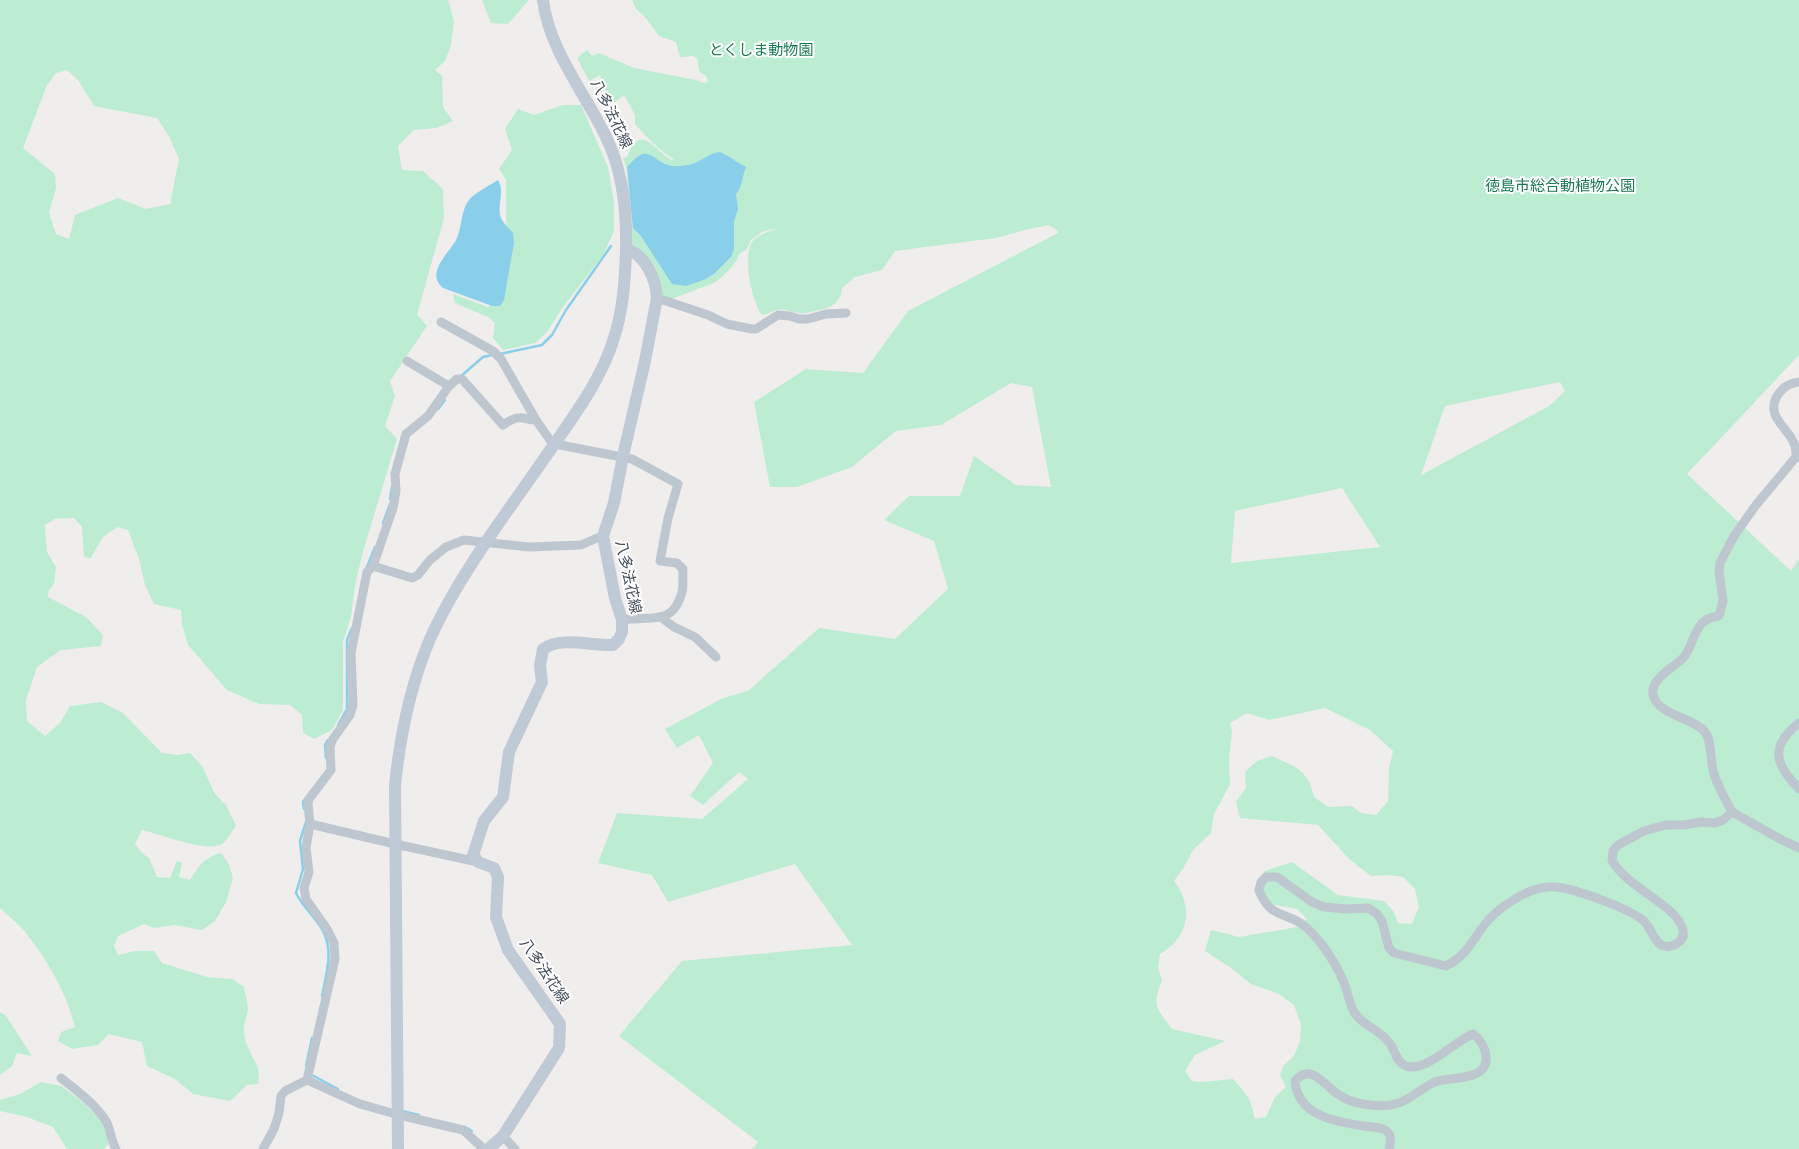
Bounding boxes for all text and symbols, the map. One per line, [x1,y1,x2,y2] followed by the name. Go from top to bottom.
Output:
[709,40,813,61] park label: とくしま動物園
[585,76,637,152] street label: 八多法花線
[1485,176,1635,197] park label: 徳島市総合動植物公園
[610,538,646,616] street label: 八多法花線
[514,934,574,1008] street label: 八多法花線

